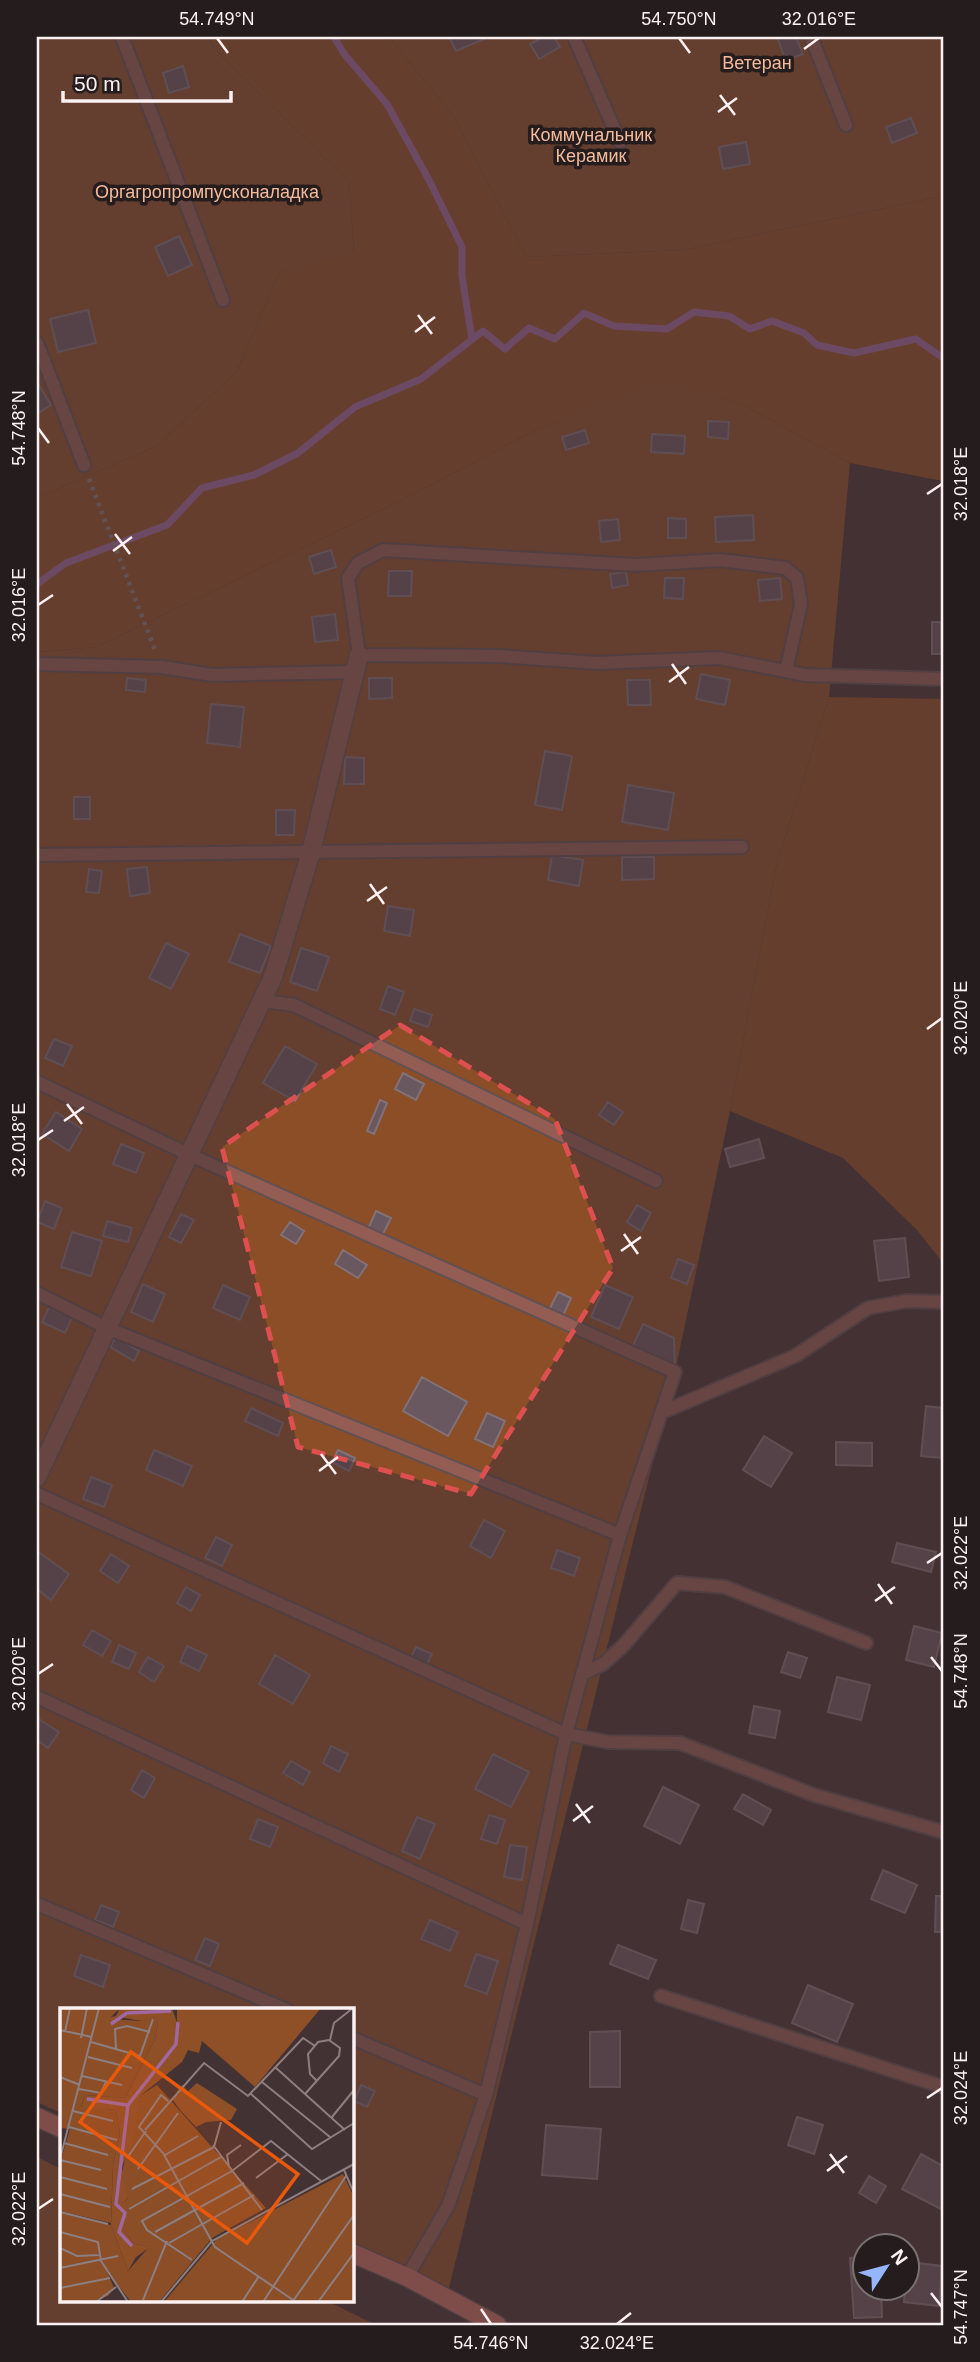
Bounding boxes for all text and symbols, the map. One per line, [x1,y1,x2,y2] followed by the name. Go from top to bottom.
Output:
[179,9,255,29] text: 54.749°N
[641,9,717,29] text: 54.750°N
[782,9,856,29] text: 32.016°E
[722,53,792,73] park label: Ветеран
[63,60,231,104] scale bar
[74,72,121,95] text: 50 m
[530,125,652,166] park label: Коммунальник Керамик
[95,182,320,202] park label: Оргагропромпусконаладка
[9,390,29,466] text: 54.748°N
[951,447,971,521] text: 32.018°E
[9,568,29,642] text: 32.016°E
[951,981,971,1055] text: 32.020°E
[9,1103,29,1177] text: 32.018°E
[951,1516,971,1590] text: 32.022°E
[951,1633,971,1709] text: 54.748°N
[9,1637,29,1711] text: 32.020°E
[60,2008,354,2302] inset map
[951,2051,971,2125] text: 32.024°E
[9,2172,29,2246] text: 32.022°E
[850,2232,920,2302] north arrow
[887,2246,912,2269] text: N
[951,2269,971,2345] text: 54.747°N
[453,2333,529,2353] text: 54.746°N
[580,2333,654,2353] text: 32.024°E

